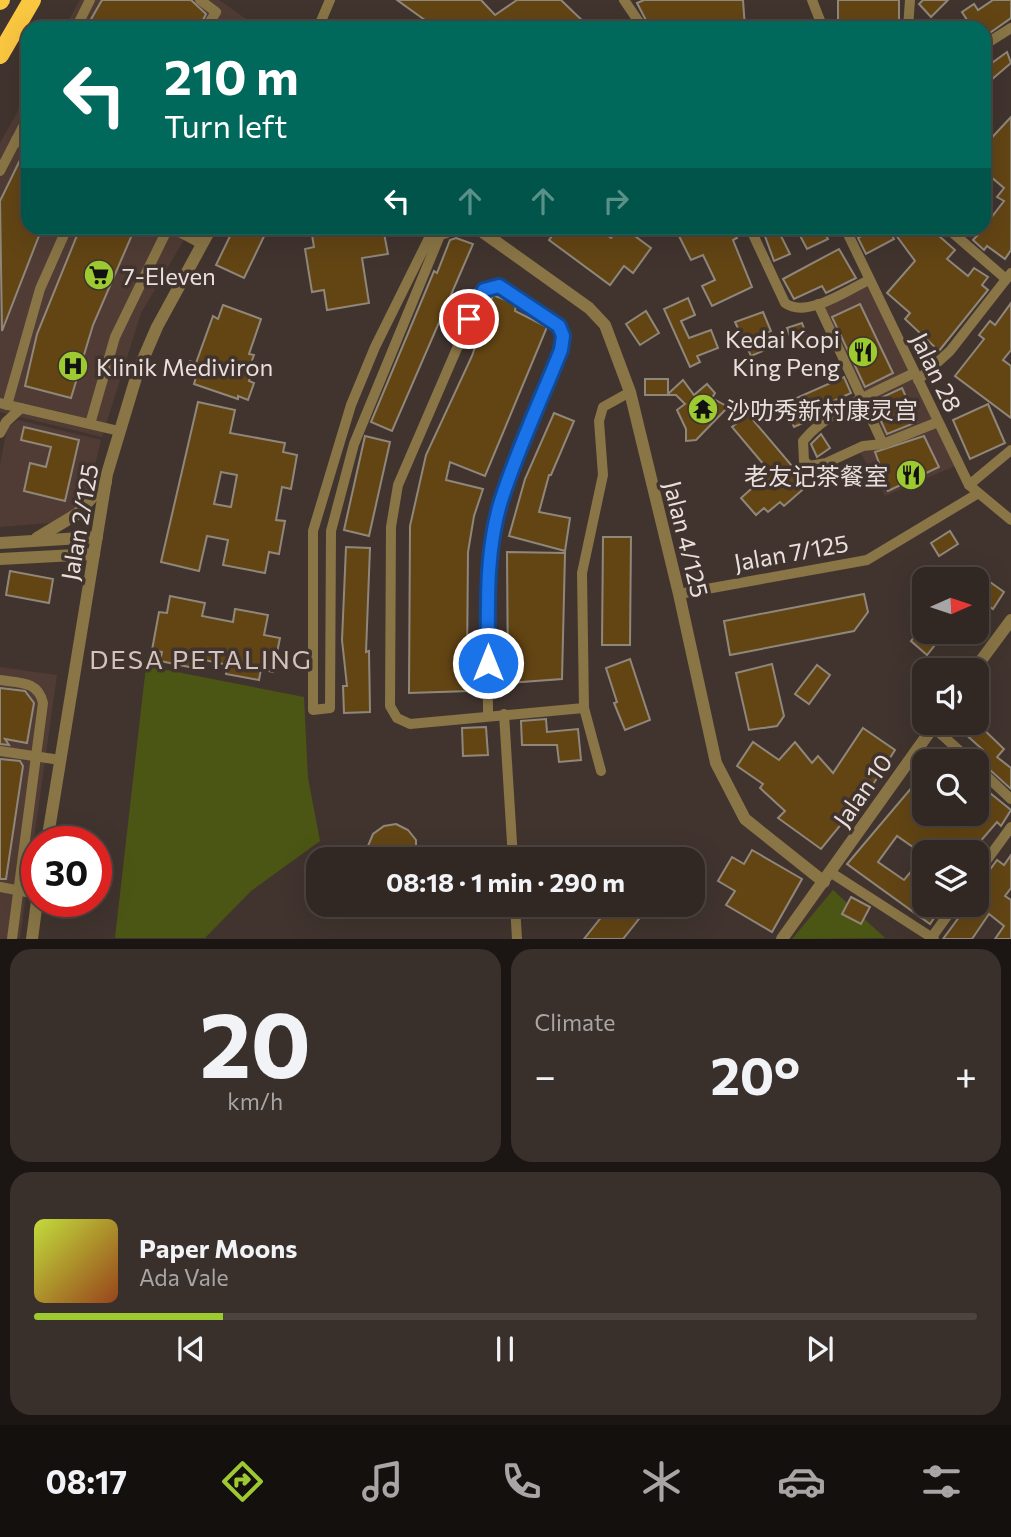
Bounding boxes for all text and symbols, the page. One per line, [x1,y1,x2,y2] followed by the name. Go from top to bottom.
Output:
[164,45,299,105] text: 210 m
[49,49,140,140] icon: left
[164,105,288,145] text: Turn left
[378,182,416,220] icon: left
[451,182,489,220] icon: ahead
[524,182,562,220] icon: ahead
[597,182,635,220] icon: right
[82,258,116,292] supermarket icon: 7-Eleven
[122,261,216,290] place label: 7-Eleven
[439,289,499,349] pin
[450,300,488,338] icon: arrive
[725,324,840,381] place label: Kedai Kopi King Peng
[905,328,969,416] street label: Jalan 28
[846,335,880,369] restaurant icon: Kedai Kopi King Peng
[56,349,90,383] hospital icon: Klinik Mediviron
[96,352,273,381] place label: Klinik Mediviron
[686,392,720,426] temple icon: 沙叻秀新村康灵宫
[726,395,918,424] place label: 沙叻秀新村康灵宫
[894,458,928,492] restaurant icon: 老友记茶餐室
[54,461,104,583] street label: Jalan 2/125
[744,461,888,490] place label: 老友记茶餐室
[659,478,715,600] street label: Jalan 4/125
[732,528,850,576] street label: Jalan 7/125
[912,567,989,644] north arrow
[912,567,989,917] map controls
[451,626,525,700] position arrow
[89,643,313,674] district label: DESA PETALING
[912,658,989,735] button: sound
[826,748,898,832] street label: Jalan 10
[912,749,989,826] button: search
[21,826,112,917] speed limit sign: 30
[912,840,989,917] button: layers
[386,866,625,897] text: 08:18 · 1 min · 290 m
[199,985,311,1097] text: 20
[535,1008,616,1036] text: Climate
[710,1042,800,1106] text: 20°
[535,1051,556,1098] text: −
[955,1051,977,1098] text: +
[227,1087,283,1115] text: km/h
[139,1232,297,1263] text: Paper Moons
[139,1263,229,1291] text: Ada Vale
[172,1330,210,1368] icon: previous
[486,1330,524,1368] icon: pause
[801,1330,839,1368] icon: next
[218,1457,267,1506] icon: directions
[358,1457,407,1506] icon: music
[497,1457,546,1506] icon: phone
[637,1457,686,1506] icon: climate
[777,1457,826,1506] icon: car
[917,1457,966,1506] icon: filters
[45,1461,127,1501] text: 08:17

